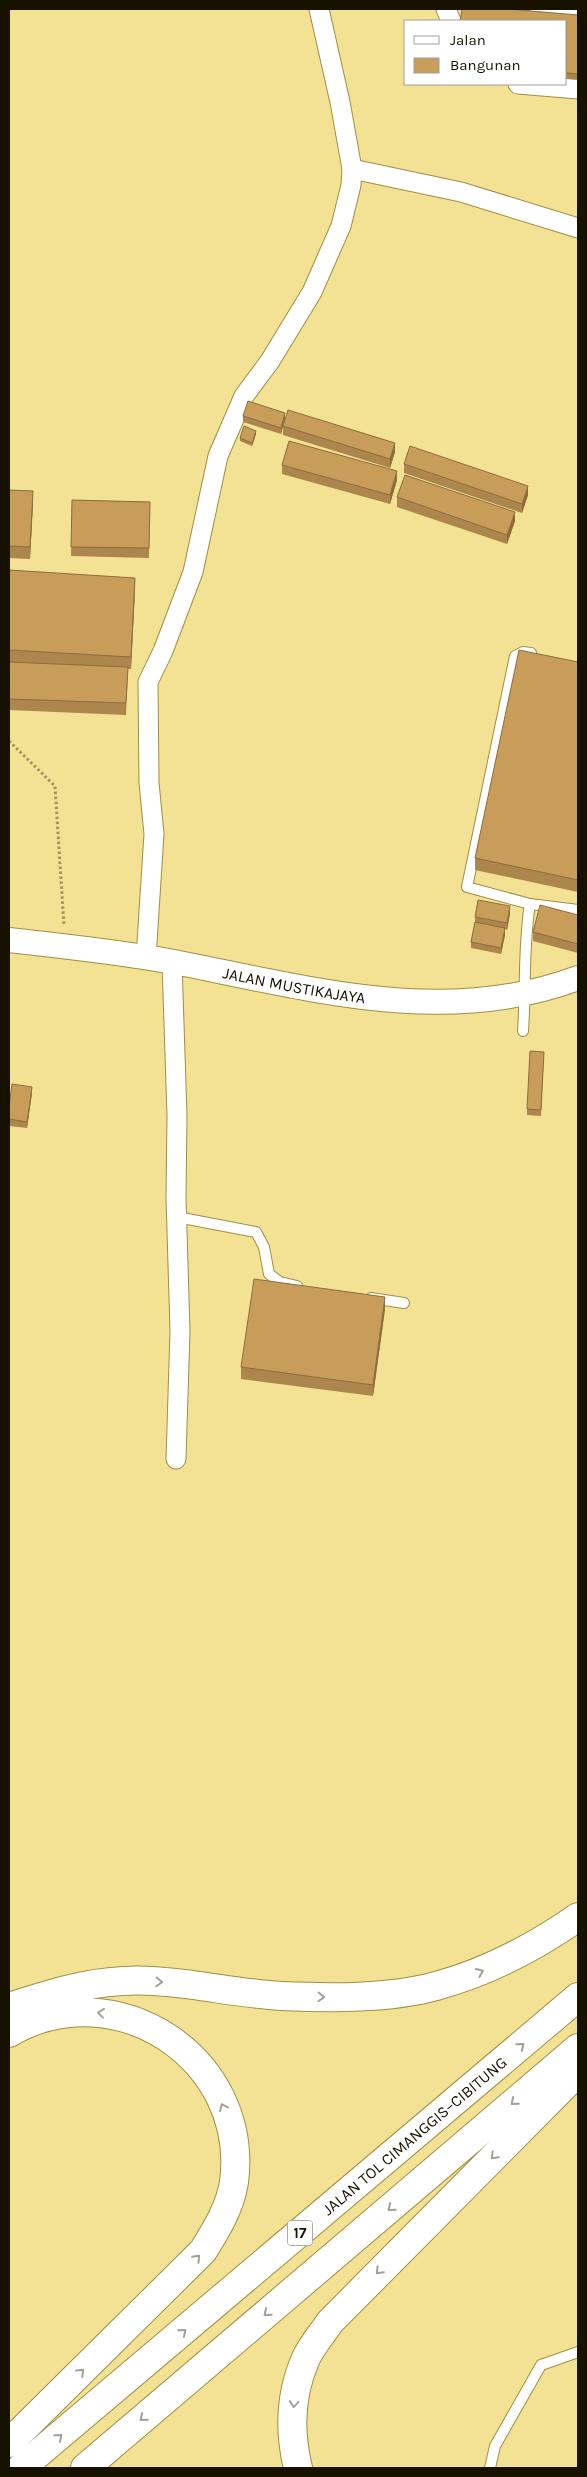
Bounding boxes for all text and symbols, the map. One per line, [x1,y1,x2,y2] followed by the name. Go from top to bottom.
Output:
[404,20,567,85] legend
[450,31,486,49] text: Jalan
[450,56,521,74] text: Bangunan
[221,963,367,1007] street label: JALAN MUSTIKAJAYA
[475,1967,484,1978] one-way arrow
[156,1977,163,1987] one-way arrow
[317,1992,325,2002] one-way arrow
[97,2008,105,2019] one-way arrow
[515,2043,524,2052] one-way arrow
[318,2052,510,2219] street label: JALAN TOL CIMANGGIS–CIBITUNG
[511,2097,520,2106] one-way arrow
[220,2103,230,2112] one-way arrow
[491,2150,500,2159] one-way arrow
[387,2202,396,2211] one-way arrow
[288,2220,312,2246] road number: 17
[191,2254,200,2263] one-way arrow
[376,2265,385,2274] one-way arrow
[264,2307,273,2316] one-way arrow
[177,2328,186,2337] one-way arrow
[75,2369,84,2378] one-way arrow
[288,2401,299,2409] one-way arrow
[140,2413,149,2422] one-way arrow
[53,2433,62,2442] one-way arrow

